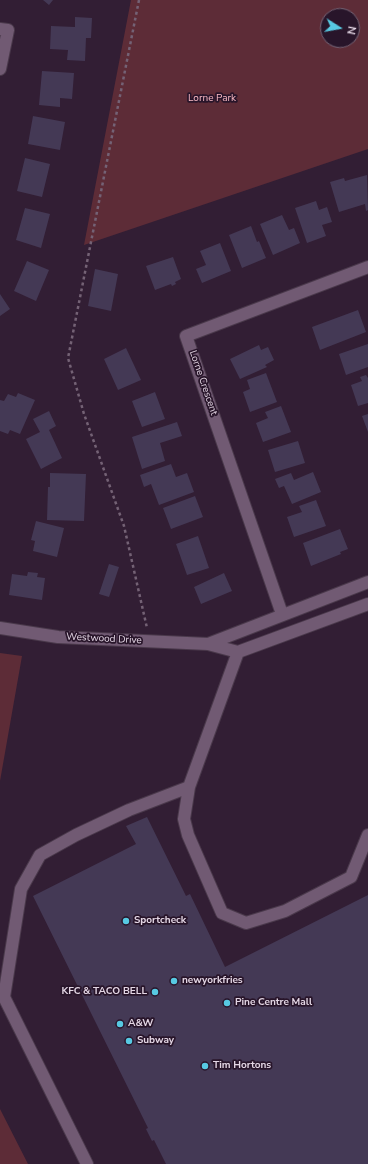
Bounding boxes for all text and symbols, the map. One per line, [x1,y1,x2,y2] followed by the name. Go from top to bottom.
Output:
[320,8,360,48] north arrow
[343,25,359,36] text: N
[188,93,236,105] park label: Lorne Park
[186,349,220,417] street label: Lorne Crescent
[66,631,142,647] street label: Westwood Drive
[134,915,186,927] place label: Sportcheck
[121,916,131,926] marker: Sportcheck
[182,975,243,987] place label: newyorkfries
[169,976,179,986] marker: newyorkfries
[62,986,147,998] place label: KFC & TACO BELL
[150,987,160,997] marker: KFC & TACO BELL
[235,997,312,1009] place label: Pine Centre Mall
[222,998,232,1008] marker: Pine Centre Mall
[128,1018,153,1030] place label: A&W
[115,1019,125,1029] marker: A&W
[137,1035,174,1047] place label: Subway
[124,1036,134,1046] marker: Subway
[213,1060,271,1072] place label: Tim Hortons
[200,1061,210,1071] marker: Tim Hortons

